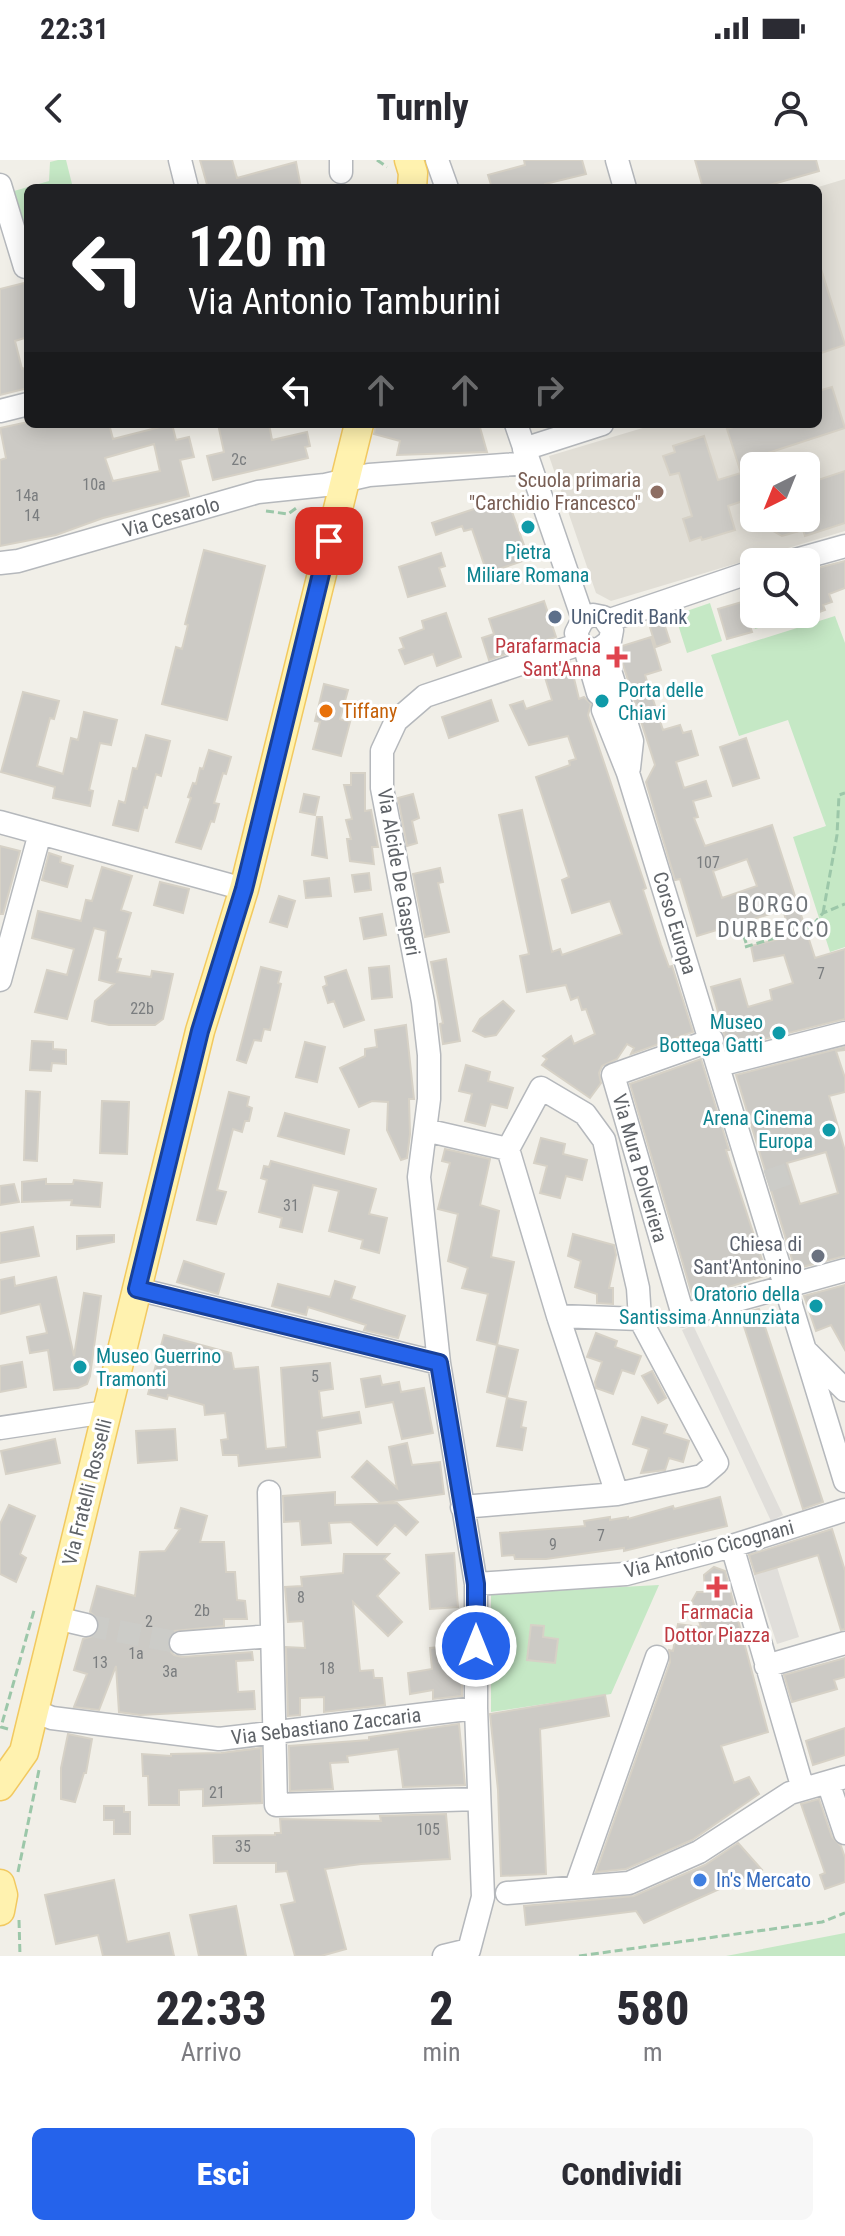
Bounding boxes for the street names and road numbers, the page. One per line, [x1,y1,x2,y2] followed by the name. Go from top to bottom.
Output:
[120,492,222,542] street label: Via Cesarolo
[372,786,426,958] street label: Via Alcide De Gasperi
[648,869,702,977] street label: Corso Europa
[607,1091,673,1245] street label: Via Mura Polveriera
[57,1416,117,1568] street label: Via Fratelli Rosselli
[622,1515,796,1583] street label: Via Antonio Cicognani
[230,1702,422,1750] street label: Via Sebastiano Zaccaria

